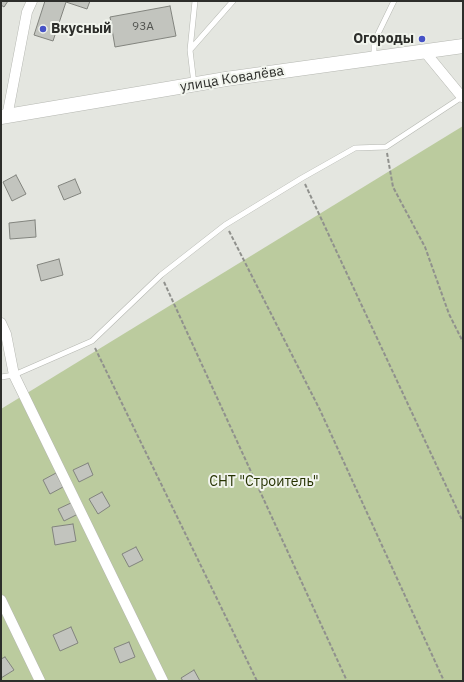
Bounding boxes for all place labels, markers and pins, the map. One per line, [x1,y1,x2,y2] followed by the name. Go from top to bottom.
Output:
[51,21,112,37] place label: Вкусный
[38,24,48,34] marker: Вкусный
[353,31,414,47] place label: Огороды
[417,34,427,44] marker: Огороды

